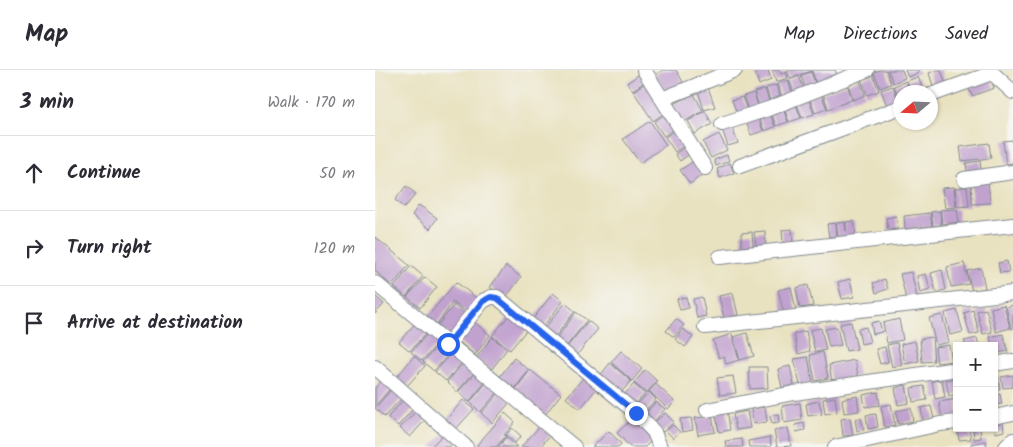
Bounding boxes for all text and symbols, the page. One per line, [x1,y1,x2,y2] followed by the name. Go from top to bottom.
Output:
[25,15,68,54] text: Map
[783,20,815,49] text: Map
[843,20,917,49] text: Directions
[945,20,988,49] text: Saved
[893,85,938,130] north arrow
[20,86,74,119] text: 3 min
[267,90,355,115] text: Walk · 170 m
[67,158,140,188] text: Continue
[20,159,48,187] icon: ahead
[319,161,355,186] text: 50 m
[67,233,152,263] text: Turn right
[20,234,48,262] icon: right
[314,236,355,261] text: 120 m
[67,308,243,338] text: Arrive at destination
[20,309,48,337] icon: arrive
[437,333,460,356] route start
[953,342,998,432] map controls
[953,342,998,387] button: +
[953,387,998,432] button: −
[625,402,648,425] route end

